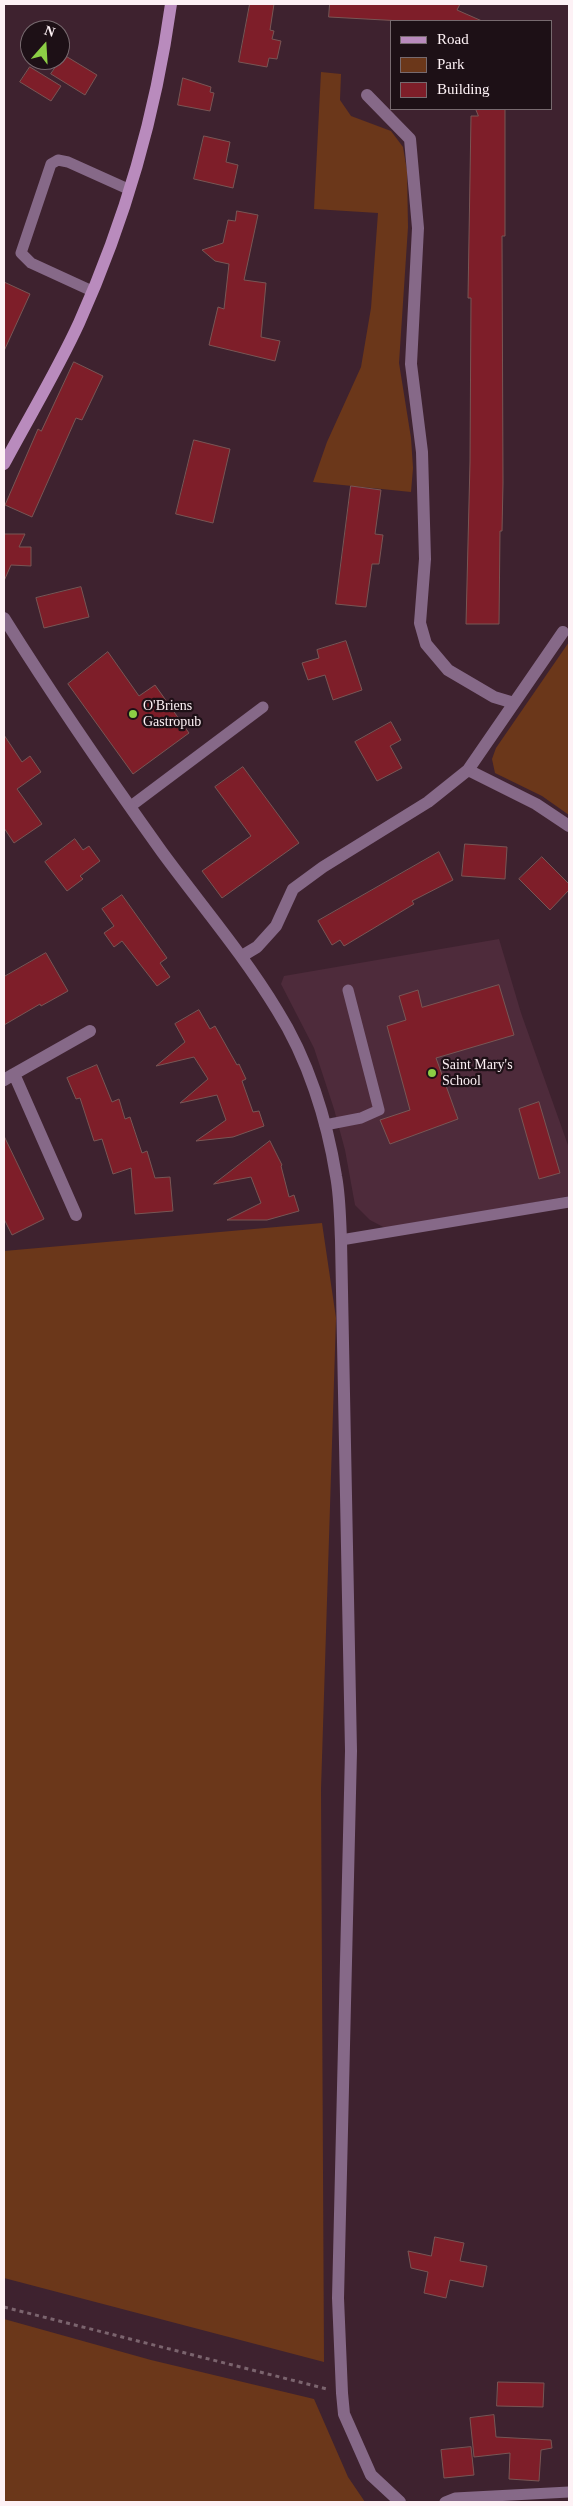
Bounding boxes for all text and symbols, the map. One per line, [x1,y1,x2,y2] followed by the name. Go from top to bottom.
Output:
[20,20,70,70] north arrow
[390,20,553,110] legend
[42,23,57,40] text: N
[437,31,469,47] text: Road
[437,56,465,72] text: Park
[437,81,490,97] text: Building
[143,698,201,730] place label: O'Briens Gastropub
[127,708,139,720] marker: O'Briens Gastropub
[442,1057,513,1090] place label: Saint Mary's School
[426,1067,438,1079] marker: Saint Mary's School

